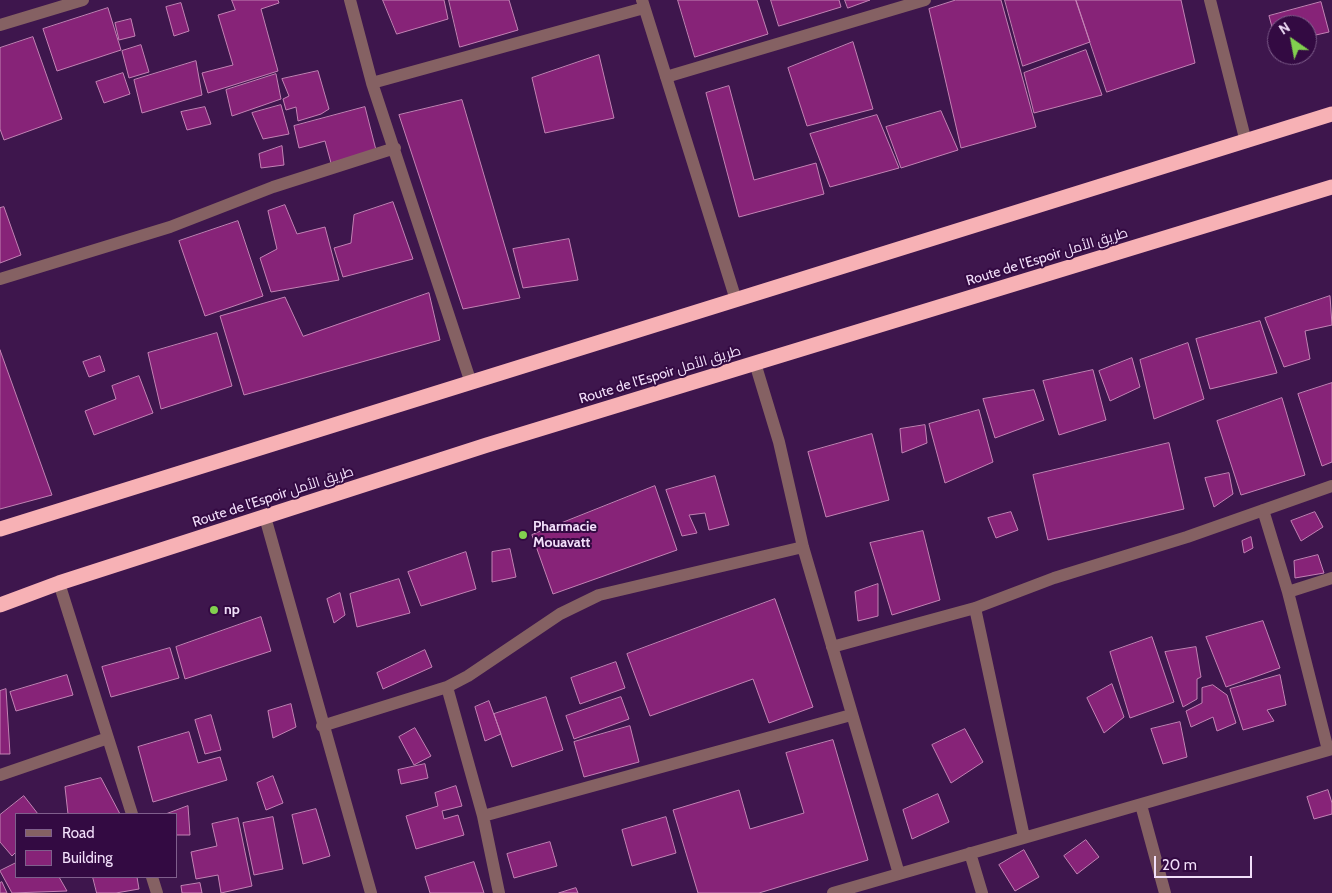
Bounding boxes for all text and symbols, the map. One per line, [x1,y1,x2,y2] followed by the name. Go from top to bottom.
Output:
[1267,15,1317,65] north arrow
[1275,18,1293,39] text: N
[964,224,1130,290] street label: Route de l’Espoir طريق الأمل
[577,342,743,408] street label: Route de l’Espoir طريق الأمل
[190,463,356,531] street label: Route de l’Espoir طريق الأمل
[533,519,597,552] place label: Pharmacie Mouavatt
[517,529,529,541] marker: Pharmacie Mouavatt
[224,602,240,618] place label: np
[208,604,220,616] marker: np
[15,813,178,878] legend
[62,824,95,842] text: Road
[1157,846,1254,878] scale bar
[62,849,113,867] text: Building
[1162,856,1197,874] text: 20 m

